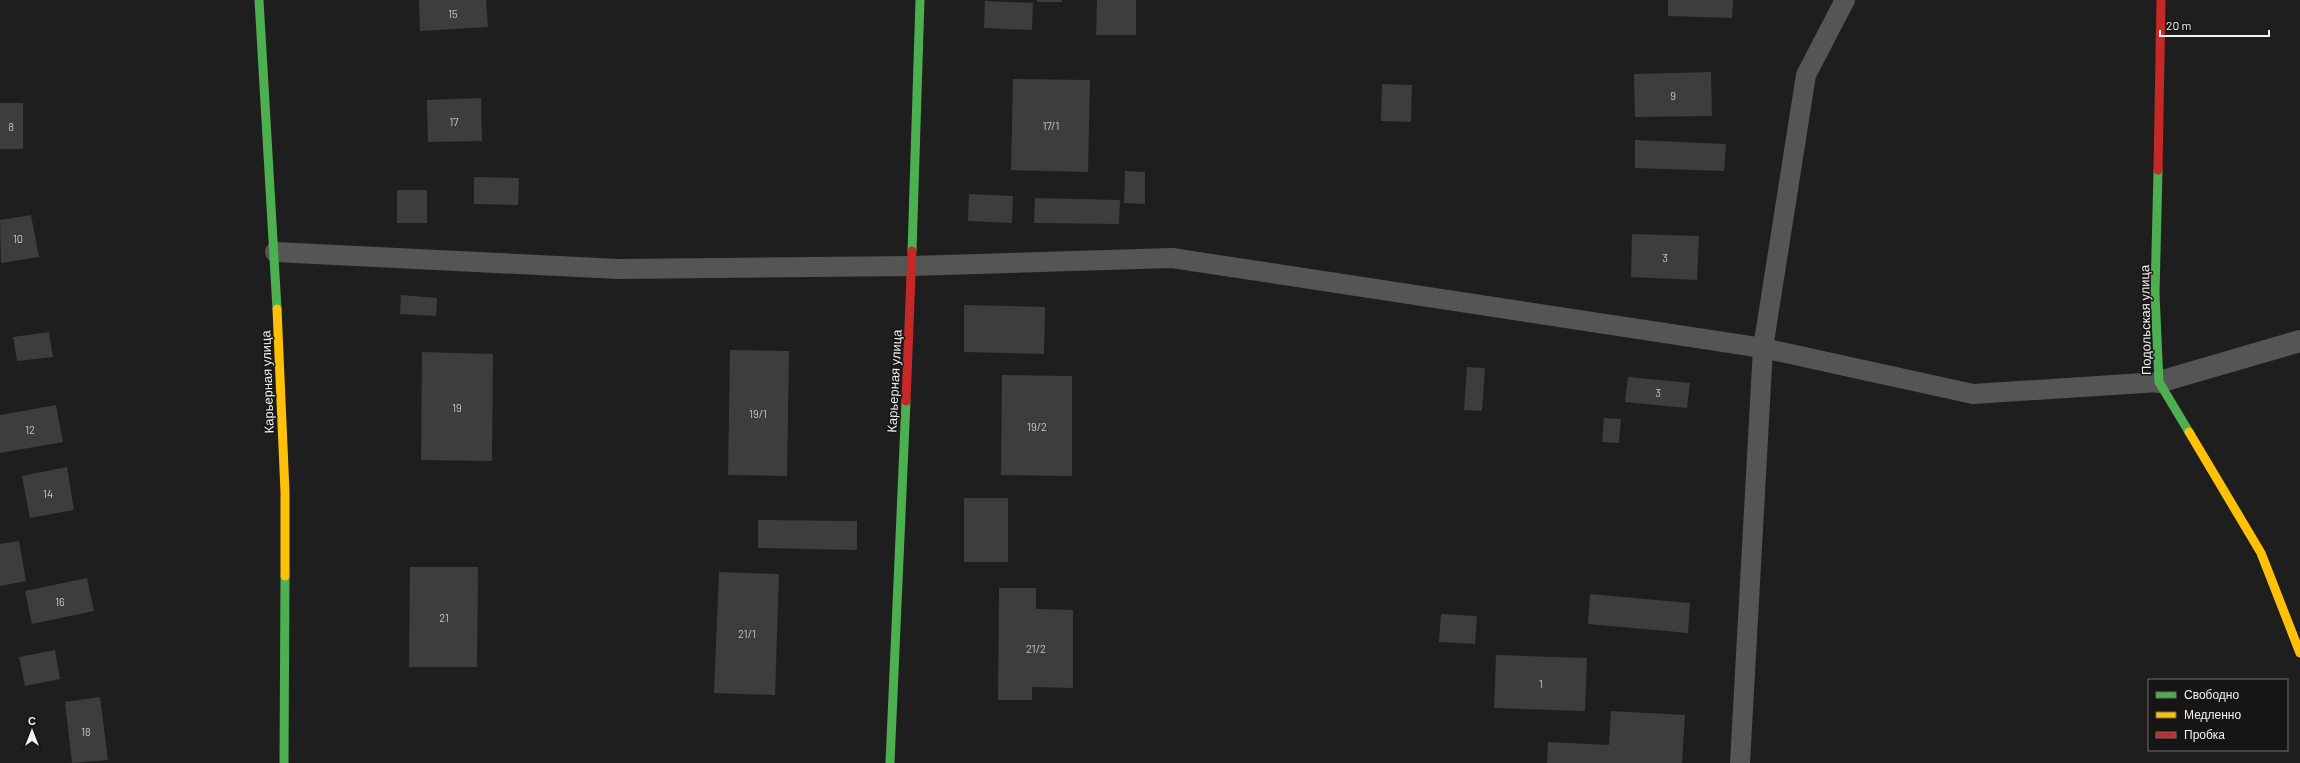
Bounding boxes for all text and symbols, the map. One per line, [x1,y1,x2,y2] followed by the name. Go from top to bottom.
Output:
[448,7,458,20] house number: 15
[2160,12,2269,38] scale bar
[2166,18,2192,32] text: 20 m
[1670,89,1676,102] house number: 9
[449,115,459,128] house number: 17
[1043,119,1059,132] house number: 17/1
[8,120,14,133] house number: 8
[13,232,23,245] house number: 10
[1662,251,1668,264] house number: 3
[2136,264,2154,375] street label: Подольская улица
[883,328,905,433] street label: Карьерная улица
[257,329,277,434] street label: Карьерная улица
[1655,386,1661,399] house number: 3
[452,401,462,414] house number: 19
[749,407,767,420] house number: 19/1
[1027,420,1047,433] house number: 19/2
[25,423,35,436] house number: 12
[43,487,53,500] house number: 14
[55,595,65,608] house number: 16
[439,611,449,624] house number: 21
[738,627,756,640] house number: 21/1
[1026,642,1046,655] house number: 21/2
[1539,677,1543,690] house number: 1
[2148,679,2288,751] legend
[2184,687,2239,702] text: Свободно
[2184,707,2241,722] text: Медленно
[12,711,52,751] north arrow
[28,714,36,727] text: С
[81,725,91,738] house number: 18
[2184,727,2225,742] text: Пробка

